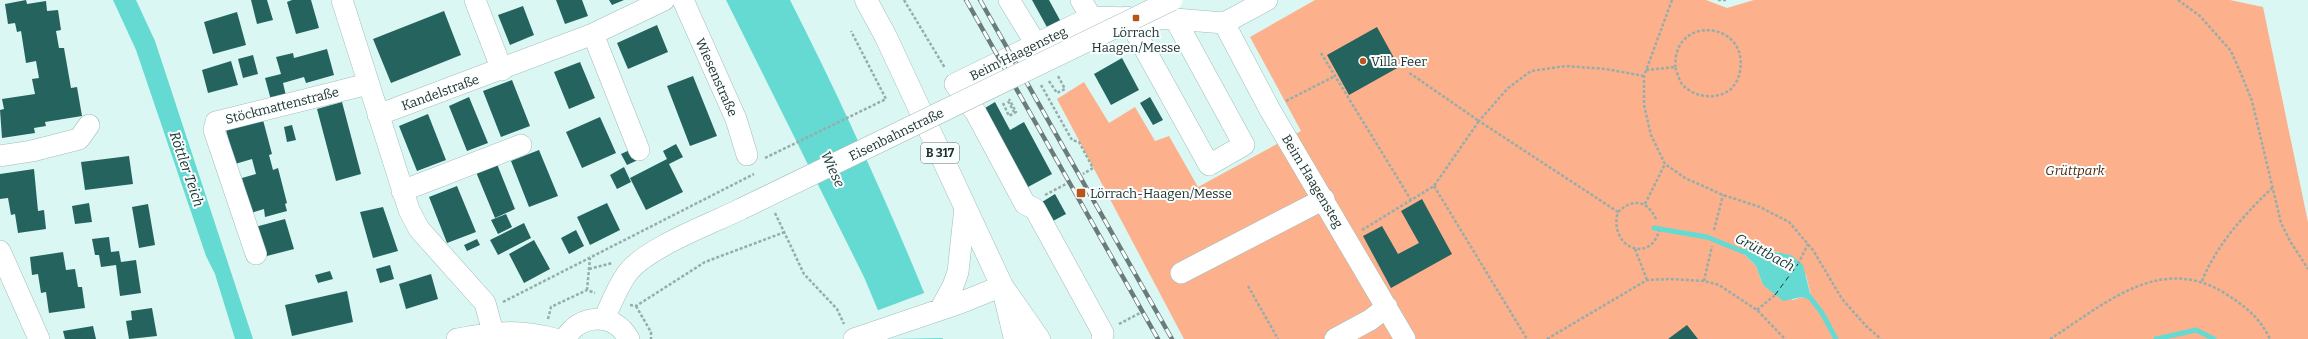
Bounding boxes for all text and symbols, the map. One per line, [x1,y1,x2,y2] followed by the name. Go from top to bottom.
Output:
[1131,13,1141,23] marker: Lörrach Haagen/Messe
[967,23,1069,83] street label: Beim Haagensteg
[1092,25,1180,55] place label: Lörrach Haagen/Messe
[693,36,740,119] street label: Wiesenstraße
[1371,54,1427,69] place label: Villa Feer
[1358,56,1368,66] marker: Villa Feer
[399,72,481,113] street label: Kandelstraße
[224,84,340,127] street label: Stöckmattenstraße
[847,105,946,164] street label: Eisenbahnstraße
[166,129,207,209] water label: Röttler Teich
[1279,132,1346,231] street label: Beim Haagensteg
[921,143,959,163] road number: B 317
[817,148,848,190] water label: Wiese
[2045,163,2106,178] park label: Grüttpark
[1090,186,1232,201] place label: Lörrach-Haagen/Messe
[1075,187,1087,199] marker: Lörrach-Haagen/Messe
[1732,230,1797,275] water label: Grüttbach

